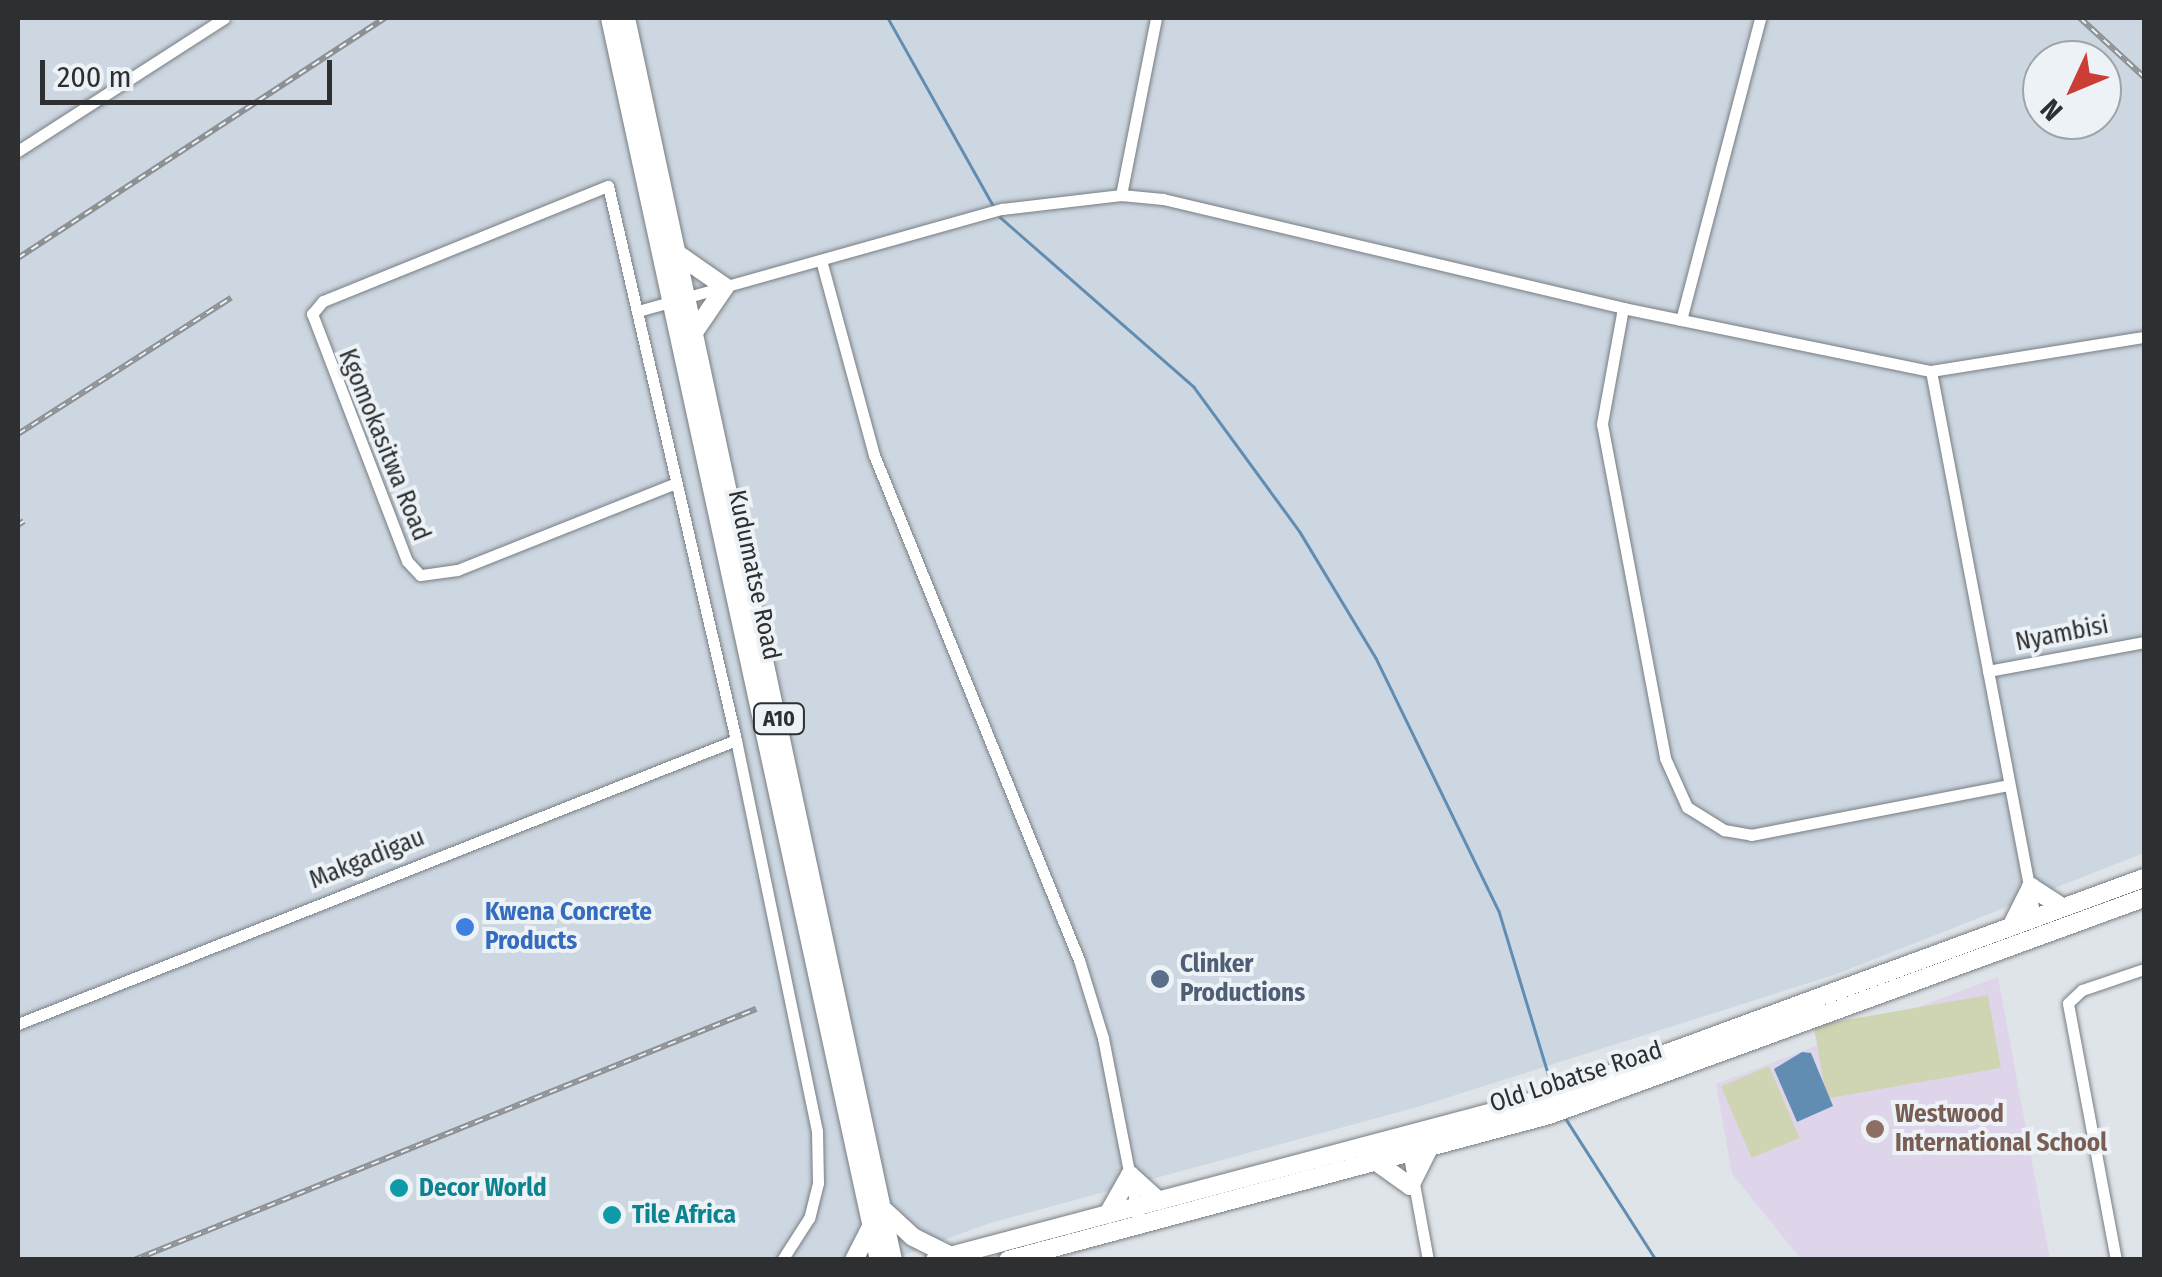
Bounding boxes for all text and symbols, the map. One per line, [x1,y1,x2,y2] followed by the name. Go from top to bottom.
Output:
[45,40,338,102] scale bar
[2022,40,2122,140] north arrow
[57,59,132,95] text: 200 m
[2034,92,2069,127] text: N
[332,345,436,545] street label: Kgomokasitwa Road
[721,487,787,663] street label: Kudumatse Road
[2013,610,2111,658] street label: Nyambisi
[752,702,806,736] road number: A10
[305,822,429,896] street label: Makgadigau
[485,898,652,957] place label: Kwena Concrete Products
[454,916,476,938] marker: Kwena Concrete Products
[1180,950,1305,1009] place label: Clinker Productions
[1149,968,1171,990] marker: Clinker Productions
[1486,1035,1666,1119] street label: Old Lobatse Road
[1895,1100,2107,1159] place label: Westwood International School
[1864,1118,1886,1140] marker: Westwood International School
[419,1173,547,1203] place label: Decor World
[388,1177,410,1199] marker: Decor World
[632,1200,736,1230] place label: Tile Africa
[601,1204,623,1226] marker: Tile Africa

